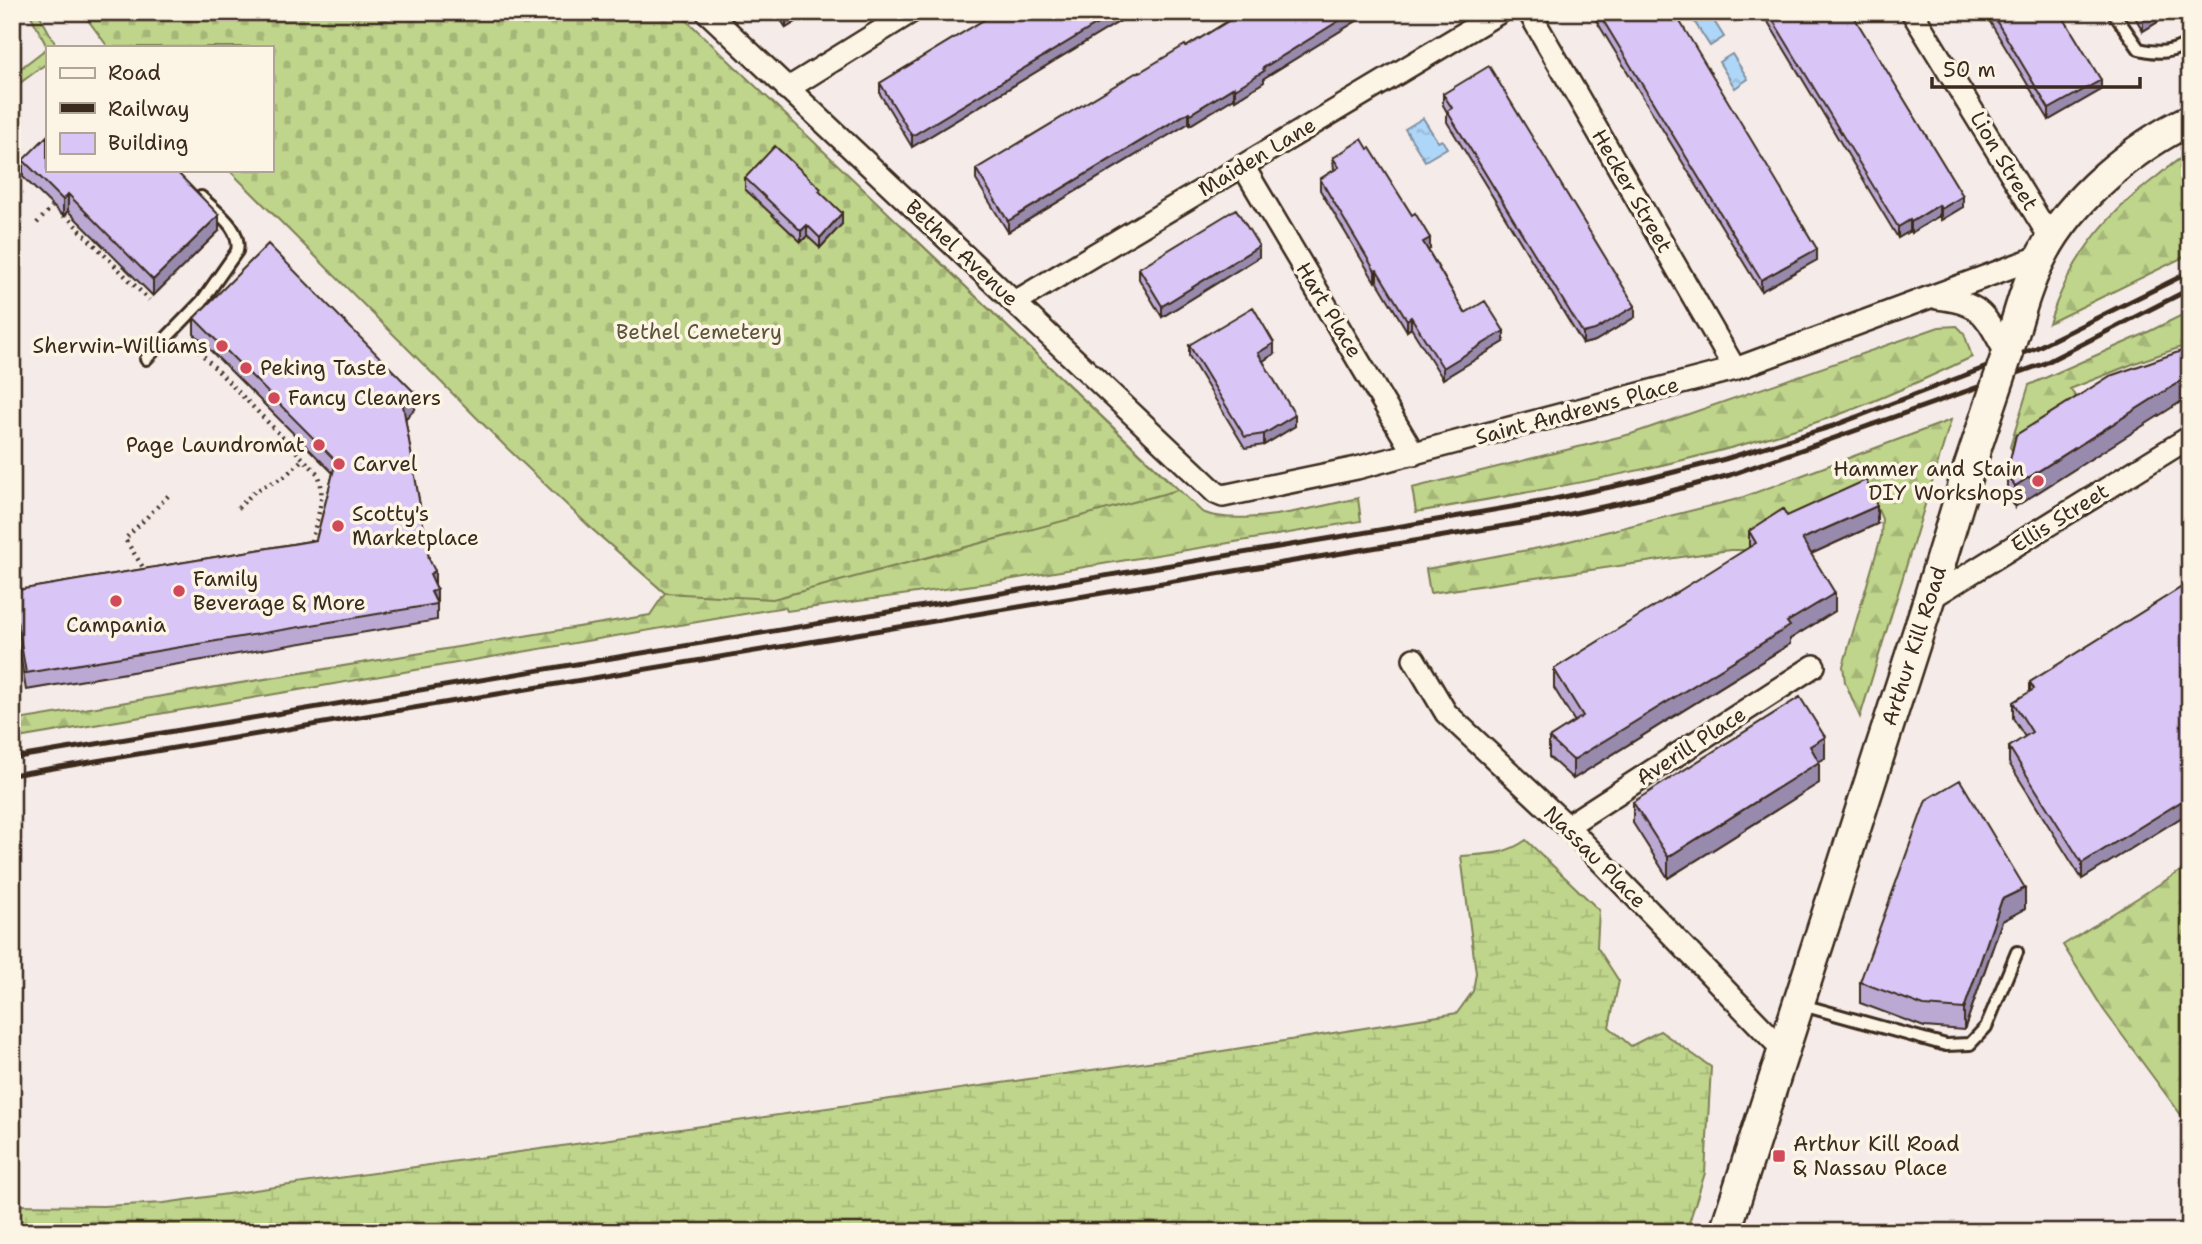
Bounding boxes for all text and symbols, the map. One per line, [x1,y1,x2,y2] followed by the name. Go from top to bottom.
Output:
[46,46,273,172] legend
[1932,46,2141,90] scale bar
[1943,56,1996,84] text: 50 m
[108,59,161,87] text: Road
[108,95,190,123] text: Railway
[1963,106,2045,216] street label: Lion Street
[1193,111,1321,203] street label: Maiden Lane
[1585,124,1679,258] street label: Hecker Street
[108,129,188,157] text: Building
[900,193,1024,313] street label: Bethel Avenue
[1289,257,1369,363] street label: Hart Place
[616,318,782,346] park label: Bethel Cemetery
[33,332,208,360] place label: Sherwin-Williams
[214,338,230,354] marker: Sherwin-Williams
[260,354,387,382] place label: Peking Taste
[238,360,254,376] marker: Peking Taste
[1472,370,1682,452] street label: Saint Andrews Place
[288,384,441,412] place label: Fancy Cleaners
[266,390,282,406] marker: Fancy Cleaners
[126,431,305,459] place label: Page Laundromat
[311,437,327,453] marker: Page Laundromat
[353,450,418,478] place label: Carvel
[1833,455,2024,507] place label: Hammer and Stain DIY Workshops
[331,456,347,472] marker: Carvel
[2030,473,2046,489] marker: Hammer and Stain DIY Workshops
[2006,477,2114,559] street label: Ellis Street
[352,500,479,552] place label: Scotty's Marketplace
[330,518,346,534] marker: Scotty's Marketplace
[1875,563,1953,729] street label: Arthur Kill Road
[193,565,366,617] place label: Family Beverage & More
[171,583,187,599] marker: Family Beverage & More
[108,593,124,609] marker: Campania
[66,611,166,639] place label: Campania
[1631,700,1751,792] street label: Averill Place
[1538,800,1652,914] street label: Nassau Place
[1793,1130,1959,1182] place label: Arthur Kill Road & Nassau Place
[1771,1148,1787,1164] marker: Arthur Kill Road & Nassau Place

